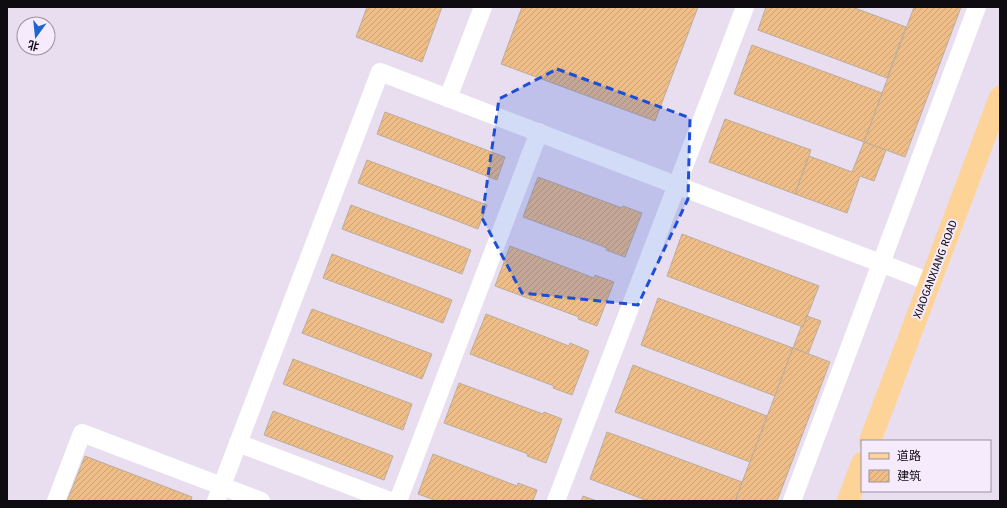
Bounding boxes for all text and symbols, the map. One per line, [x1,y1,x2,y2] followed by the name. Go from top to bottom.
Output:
[16,16,56,56] north arrow
[27,37,41,53] text: 北
[911,218,960,320] street label: XIAOGANXIANG ROAD
[861,440,991,492] legend
[897,449,921,463] text: 道路
[897,469,921,483] text: 建筑

